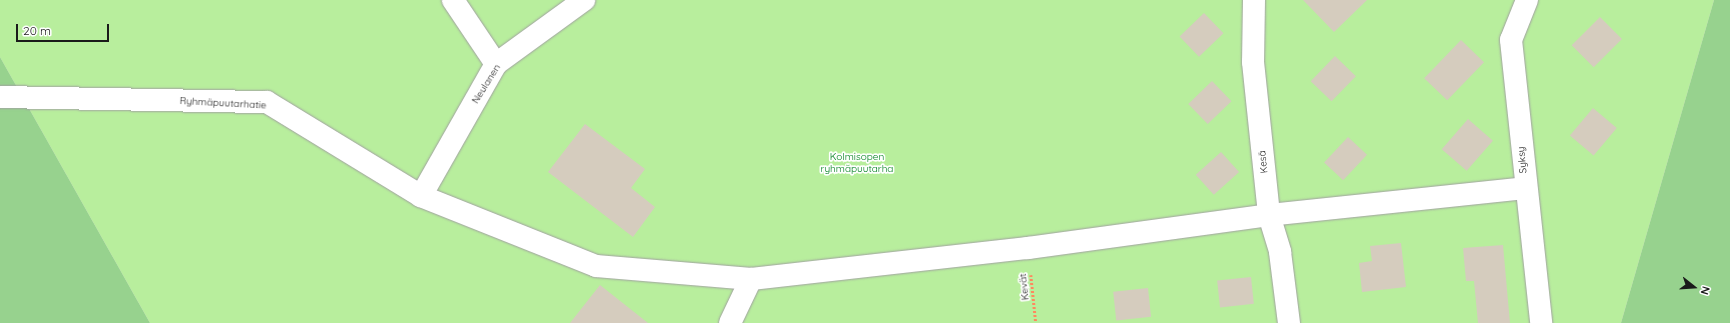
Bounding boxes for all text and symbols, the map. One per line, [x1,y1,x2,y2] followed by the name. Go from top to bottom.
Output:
[18,16,111,42] scale bar
[23,23,51,38] text: 20 m
[469,62,503,106] street label: Neulanen
[179,95,267,111] street label: Ryhmäpuutarhatie
[1515,146,1529,174] street label: Syksy
[821,150,893,174] park label: Kolmisopen ryhmäpuutarha
[1256,150,1270,174] street label: Kesä
[1674,267,1714,307] north arrow
[1017,273,1031,301] street label: Kevät
[1698,285,1713,296] text: N

